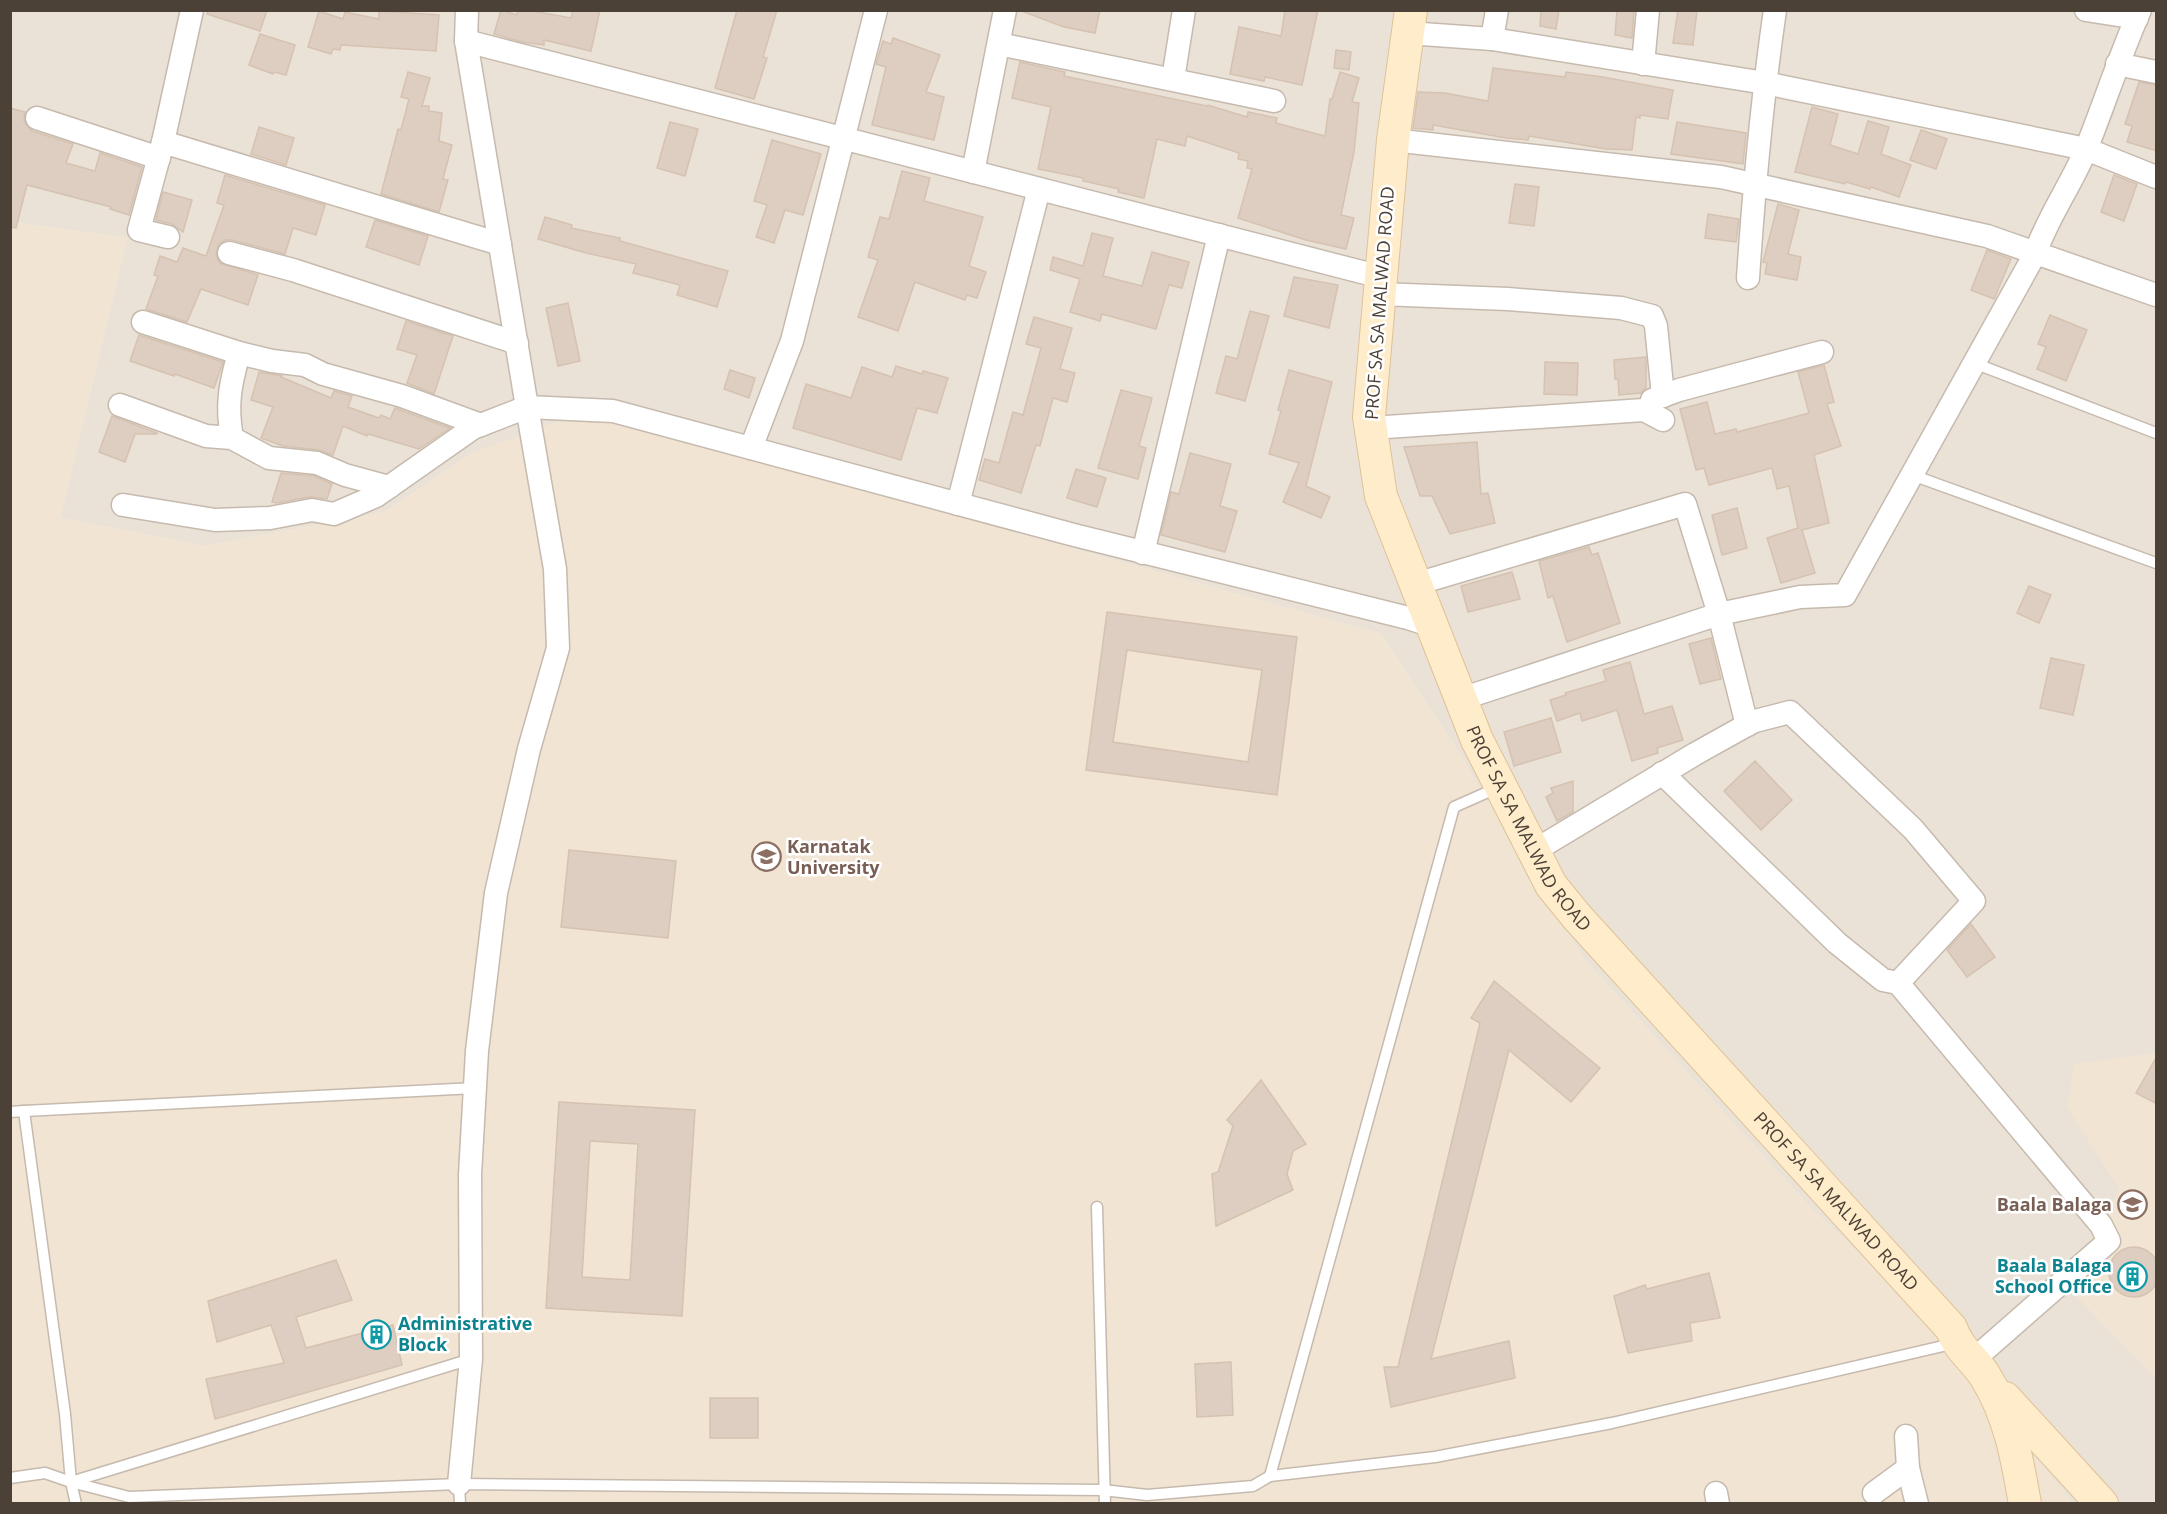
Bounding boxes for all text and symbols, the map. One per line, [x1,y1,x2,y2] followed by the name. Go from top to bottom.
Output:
[1359,185,1399,420] street label: PROF SA SA MALWAD ROAD
[1461,722,1597,936] street label: PROF SA SA MALWAD ROAD
[787,834,880,879] place label: Karnatak University
[750,841,782,873] school or university icon: Karnatak University
[1749,1106,1924,1295] street label: PROF SA SA MALWAD ROAD
[2117,1189,2149,1221] school or university icon: Baala Balaga
[1997,1192,2112,1216] place label: Baala Balaga
[1995,1253,2112,1298] place label: Baala Balaga School Office
[2117,1260,2149,1292] building icon: Baala Balaga School Office
[398,1311,532,1356] place label: Administrative Block
[361,1318,393,1350] building icon: Administrative Block

